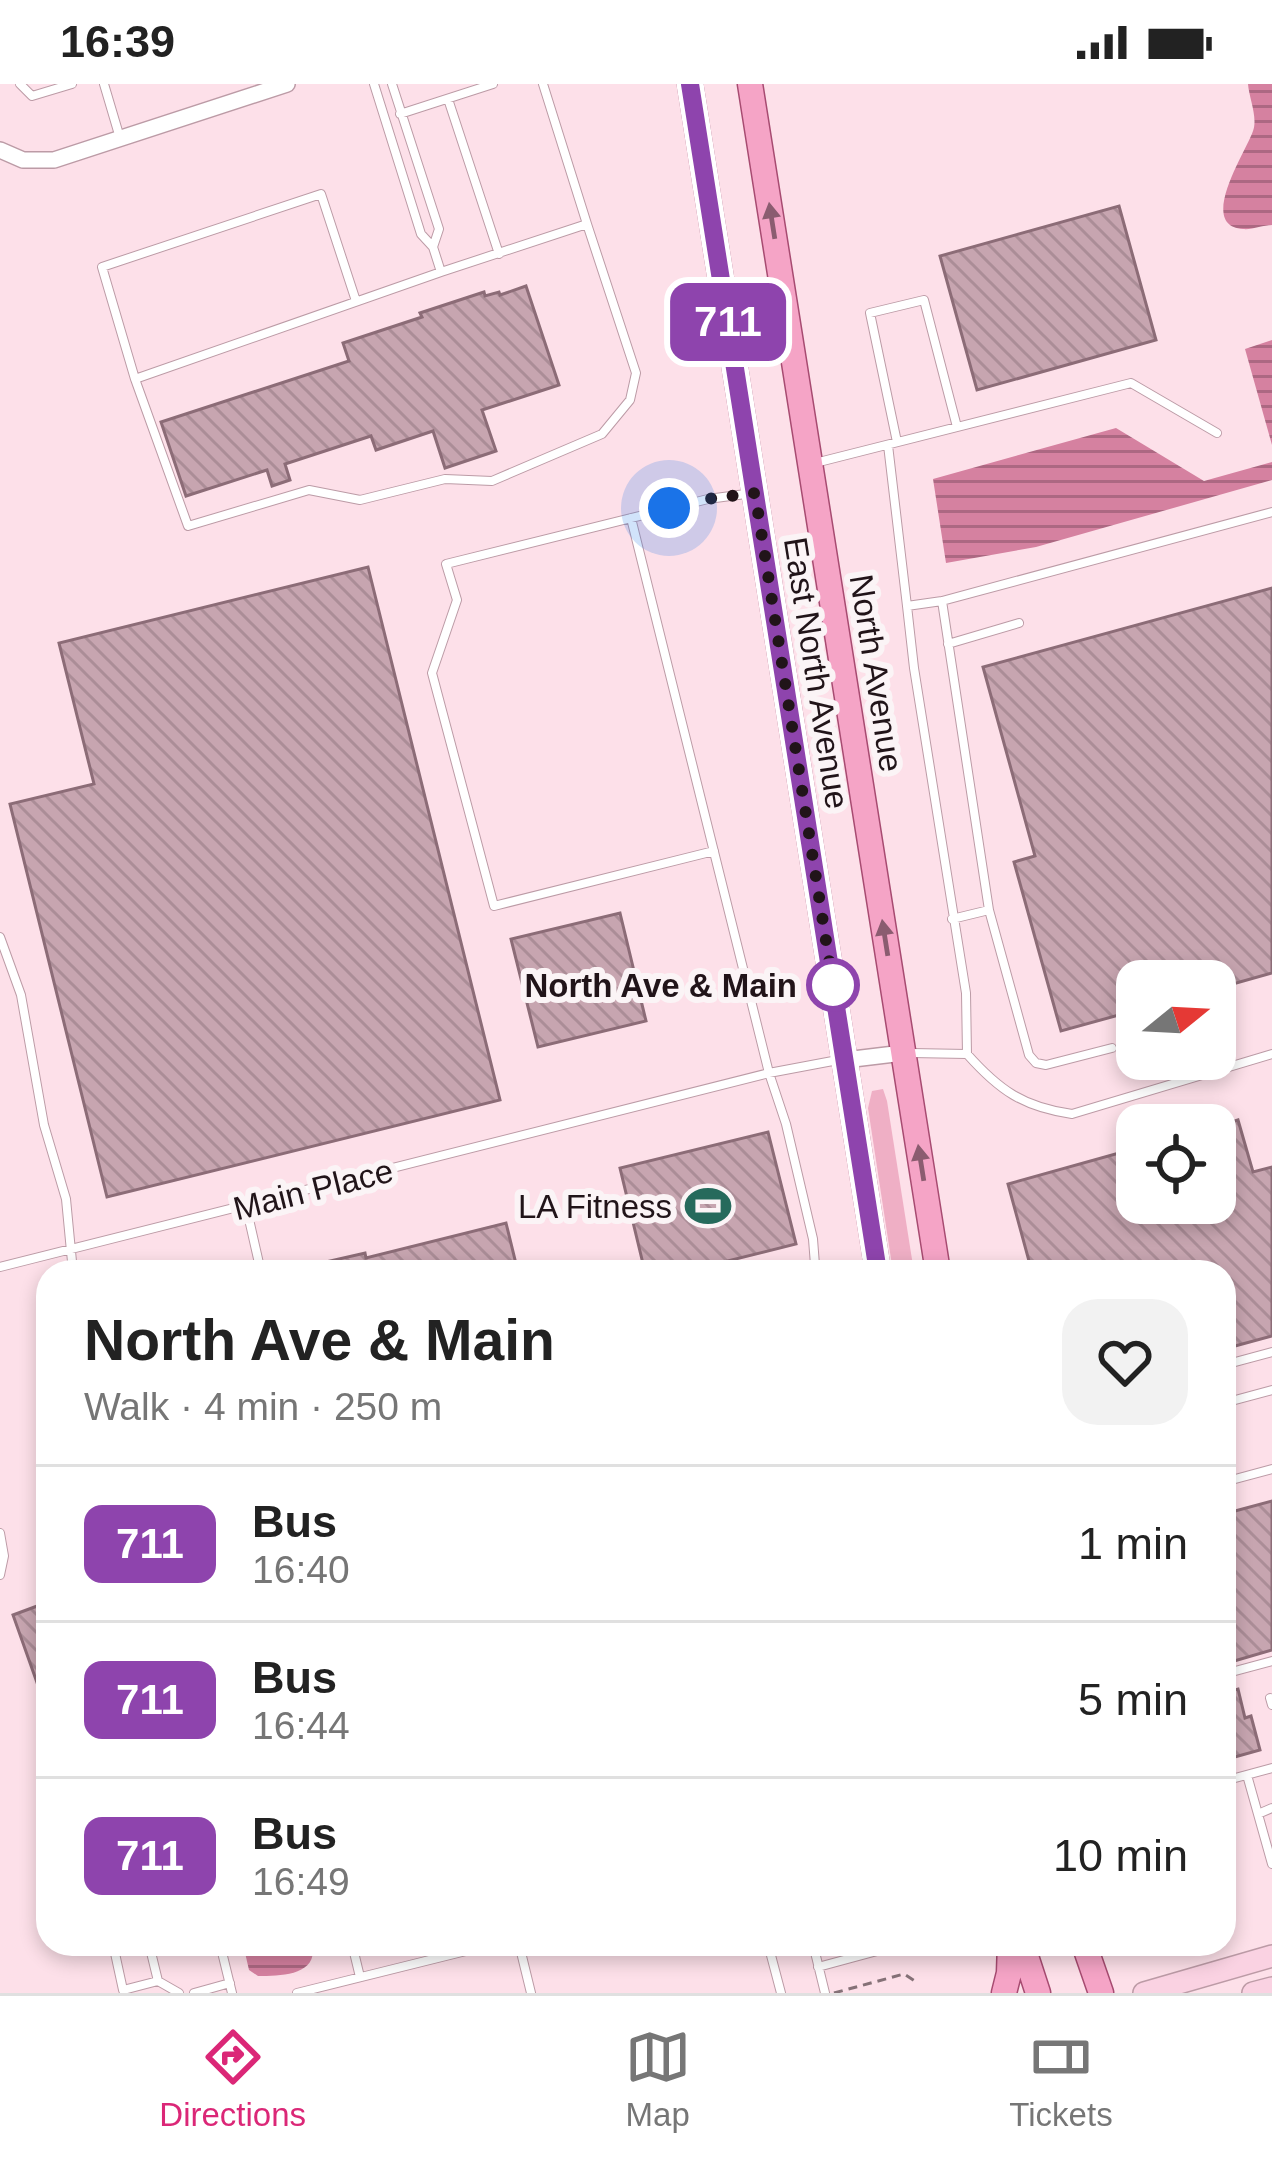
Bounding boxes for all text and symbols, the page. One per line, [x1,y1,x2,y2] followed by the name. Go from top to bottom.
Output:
[60,16,175,67] text: 16:39
[762,201,781,239] one-way arrow
[659,283,797,361] line badge: 711
[694,298,762,345] text: 711
[639,478,699,538] your location
[777,535,856,812] street label: East North Avenue
[843,572,910,774] street label: North Avenue
[875,918,894,956] one-way arrow
[808,960,858,1010] marker: North Ave & Main
[1116,960,1236,1080] north arrow
[1116,960,1236,1224] map controls
[524,967,797,1004] place label: North Ave & Main
[1116,1104,1236,1224] button: locate
[911,1143,929,1181] one-way arrow
[229,1152,397,1227] street label: Main Place
[683,1181,733,1231] sports icon: LA Fitness
[518,1188,672,1225] place label: LA Fitness
[1062,1299,1188,1425] button: heart
[84,1308,555,1372] text: North Ave & Main
[84,1385,442,1428] text: Walk · 4 min · 250 m
[252,1496,337,1547] text: Bus
[1078,1518,1188,1569] text: 1 min
[116,1520,184,1567] text: 711
[252,1548,350,1591] text: 16:40
[252,1652,337,1703] text: Bus
[1078,1674,1188,1725] text: 5 min
[116,1676,184,1723] text: 711
[252,1704,350,1747] text: 16:44
[252,1808,337,1859] text: Bus
[1053,1830,1188,1881] text: 10 min
[116,1832,184,1879] text: 711
[252,1860,350,1903] text: 16:49
[159,2024,306,2134] tab: Directions
[625,2024,691,2134] tab: Map
[1009,2024,1113,2134] tab: Tickets

